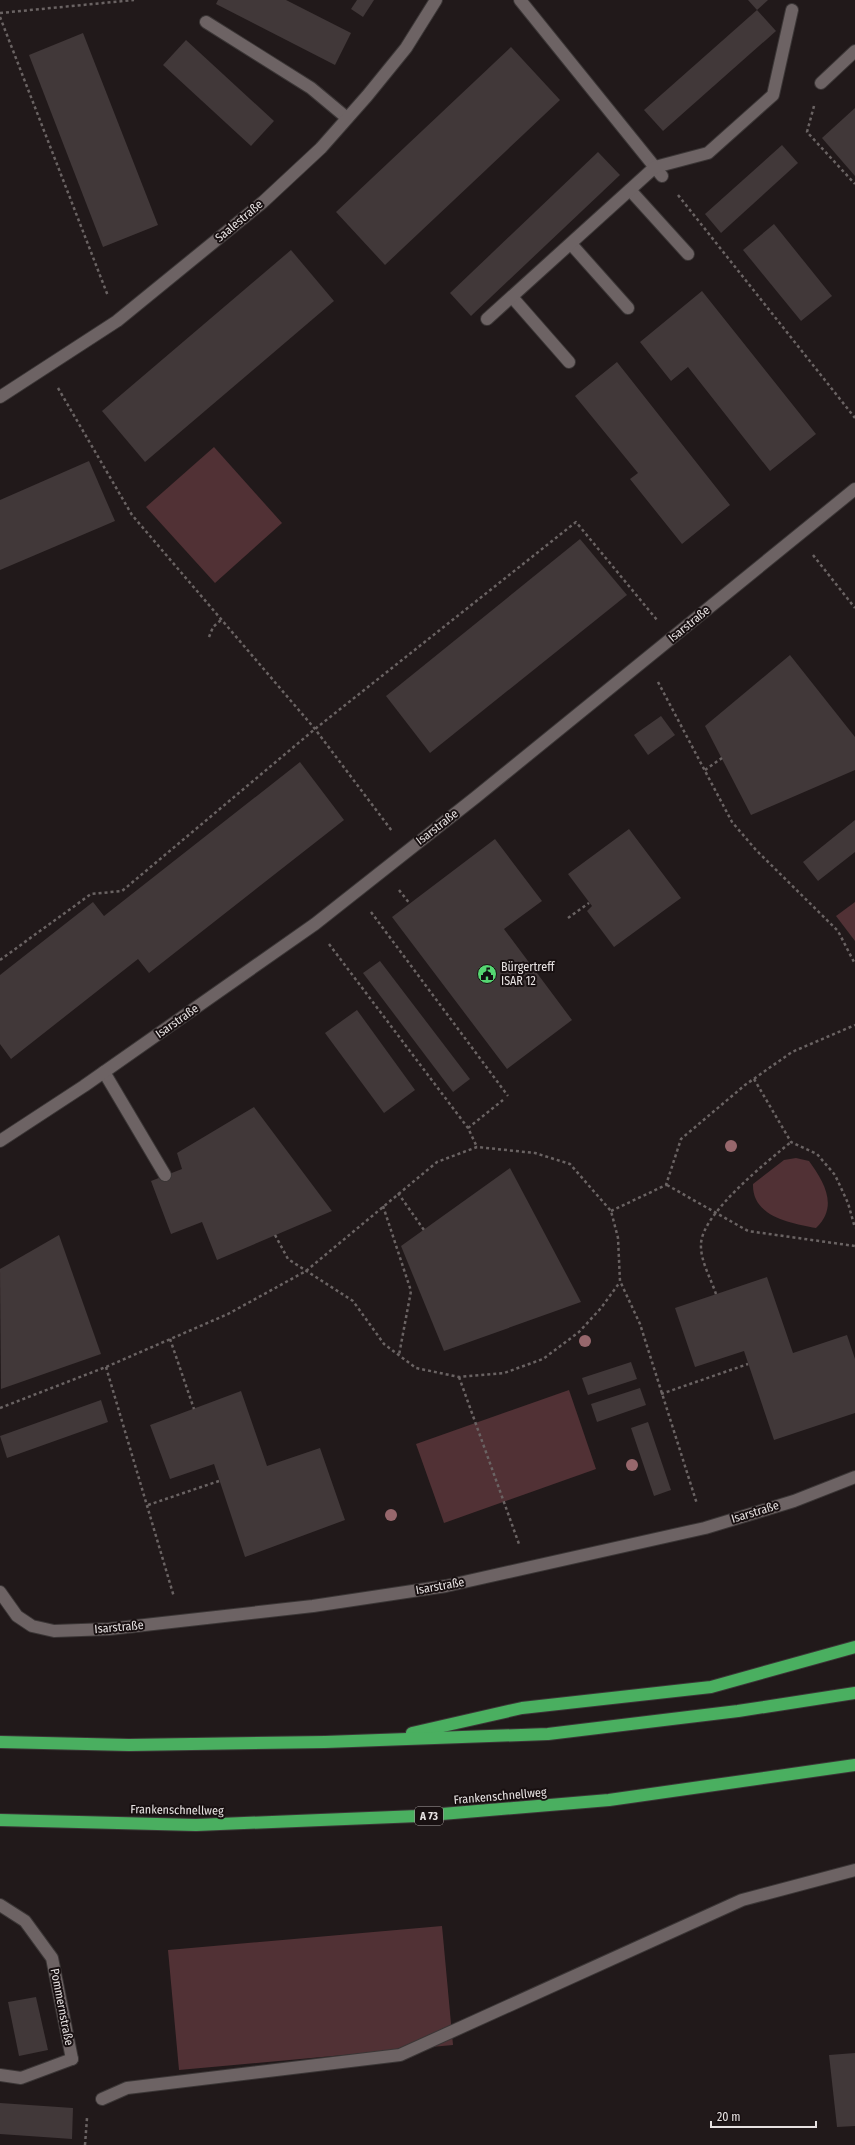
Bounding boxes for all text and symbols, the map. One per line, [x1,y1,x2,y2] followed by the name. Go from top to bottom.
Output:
[212,197,266,245] street label: Saalestraße
[665,603,713,645] street label: Isarstraße
[413,806,461,848] street label: Isarstraße
[501,960,556,988] place label: Bürgertreff ISAR 12
[476,963,498,985] public building icon: Bürgertreff ISAR 12
[153,1001,201,1041] street label: Isarstraße
[729,1498,781,1526] street label: Isarstraße
[415,1575,465,1597] street label: Isarstraße
[94,1618,144,1636] street label: Isarstraße
[453,1785,547,1807] street label: Frankenschnellweg
[130,1802,224,1818] street label: Frankenschnellweg
[415,1807,443,1825] road number: A 73
[48,1967,76,2047] street label: Pommernstraße
[711,2103,816,2129] scale bar
[717,2110,741,2124] text: 20 m

